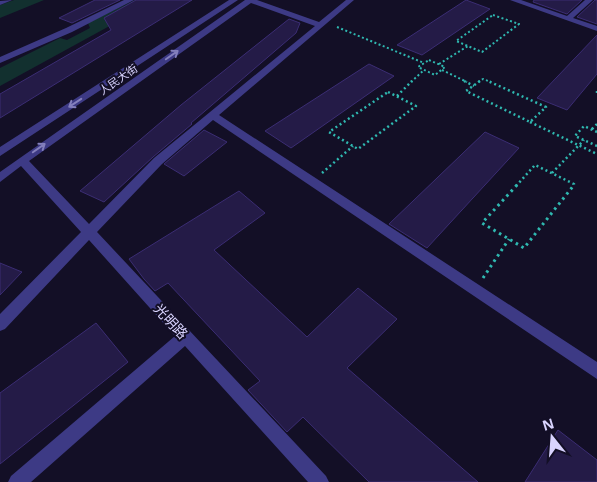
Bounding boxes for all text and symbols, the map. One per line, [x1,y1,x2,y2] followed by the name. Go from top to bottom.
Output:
[165,50,179,60] one-way arrow
[96,60,140,98] street label: 人民大街
[69,98,83,108] one-way arrow
[31,143,45,153] one-way arrow
[150,299,192,343] street label: 光明路
[527,412,577,462] north arrow
[540,413,556,435] text: N

